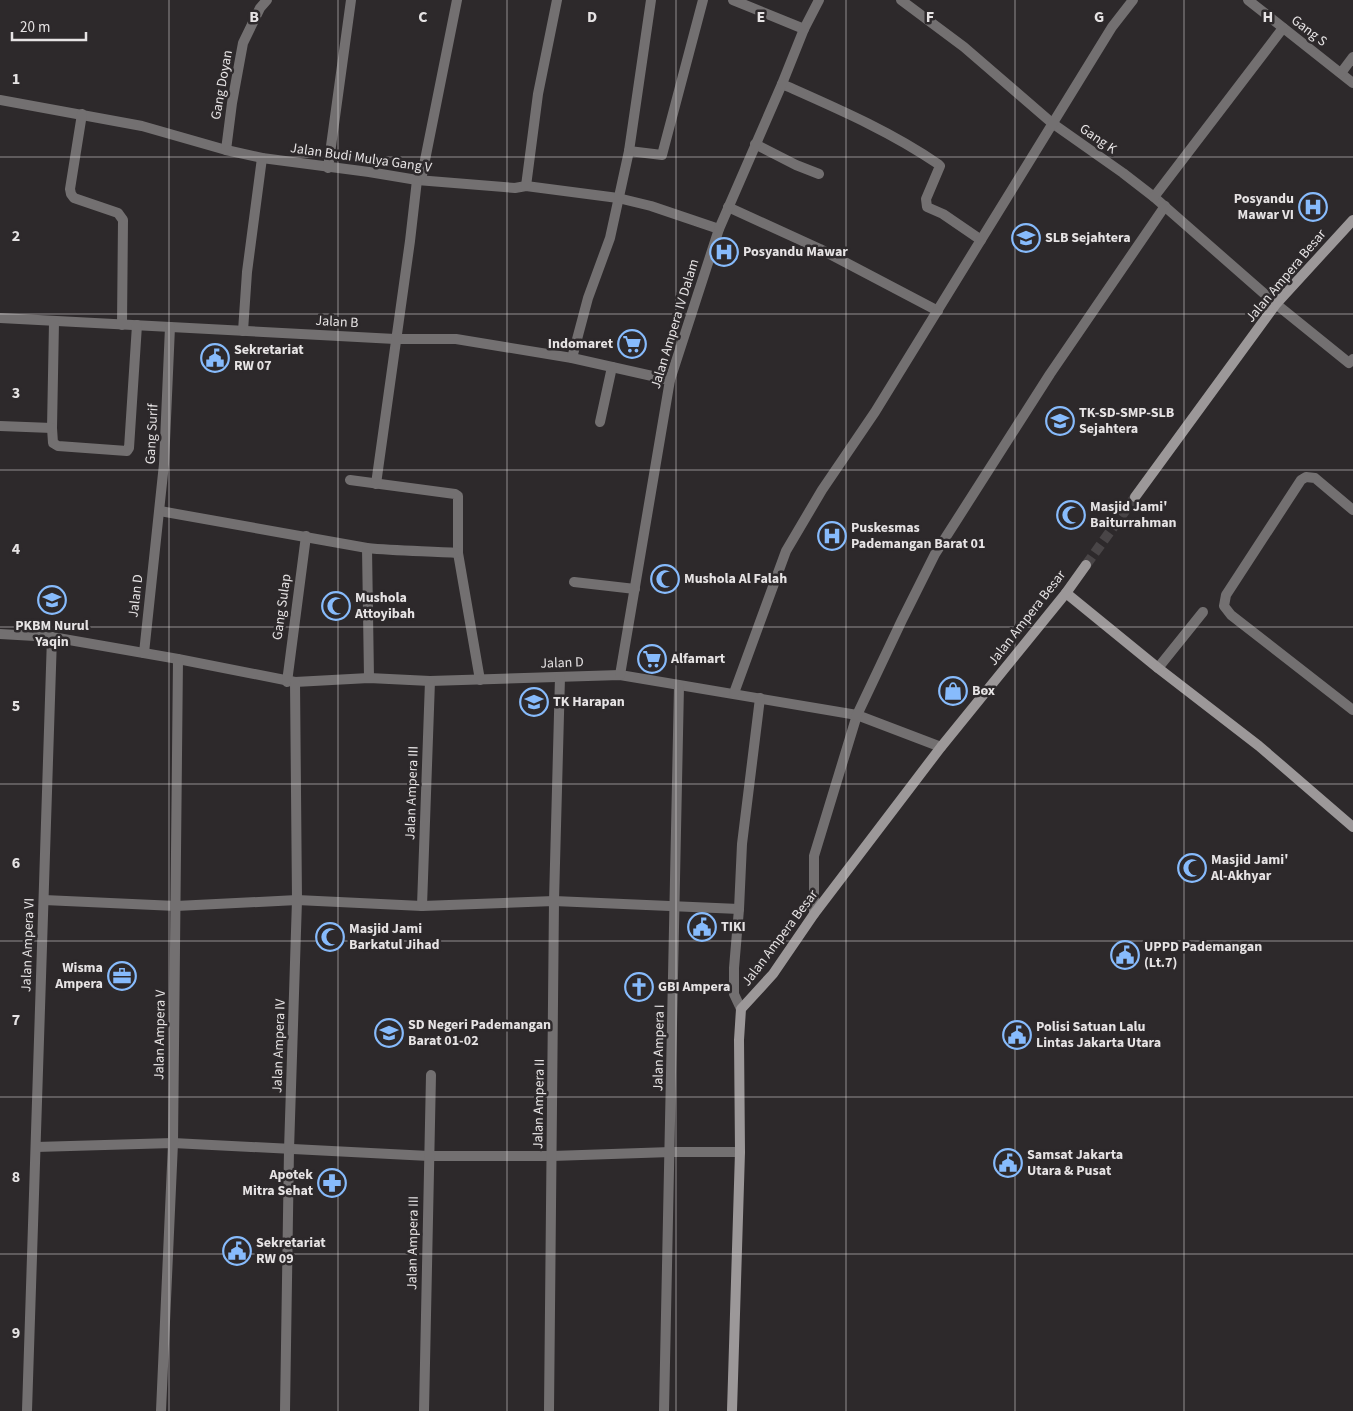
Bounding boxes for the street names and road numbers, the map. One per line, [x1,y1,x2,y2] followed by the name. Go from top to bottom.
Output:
[1287,11,1331,51] street label: Gang S
[206,49,238,121] street label: Gang Doyan
[1075,119,1121,160] street label: Gang K
[289,138,434,178] street label: Jalan Budi Mulya Gang V
[1241,225,1331,327] street label: Jalan Ampera Besar
[646,257,704,391] street label: Jalan Ampera IV Dalam
[315,311,359,333] street label: Jalan B
[140,402,164,465] street label: Gang Surif
[983,566,1071,670] street label: Jalan Ampera Besar
[267,572,297,641] street label: Gang Sulap
[123,573,149,619] street label: Jalan D
[540,652,584,674] street label: Jalan D
[400,746,424,840] street label: Jalan Ampera III
[737,886,823,990] street label: Jalan Ampera Besar
[16,898,40,992] street label: Jalan Ampera VI
[149,989,171,1080] street label: Jalan Ampera V
[267,998,291,1093] street label: Jalan Ampera IV
[648,1004,670,1092] street label: Jalan Ampera I
[528,1059,550,1149] street label: Jalan Ampera II
[402,1196,424,1290] street label: Jalan Ampera III

